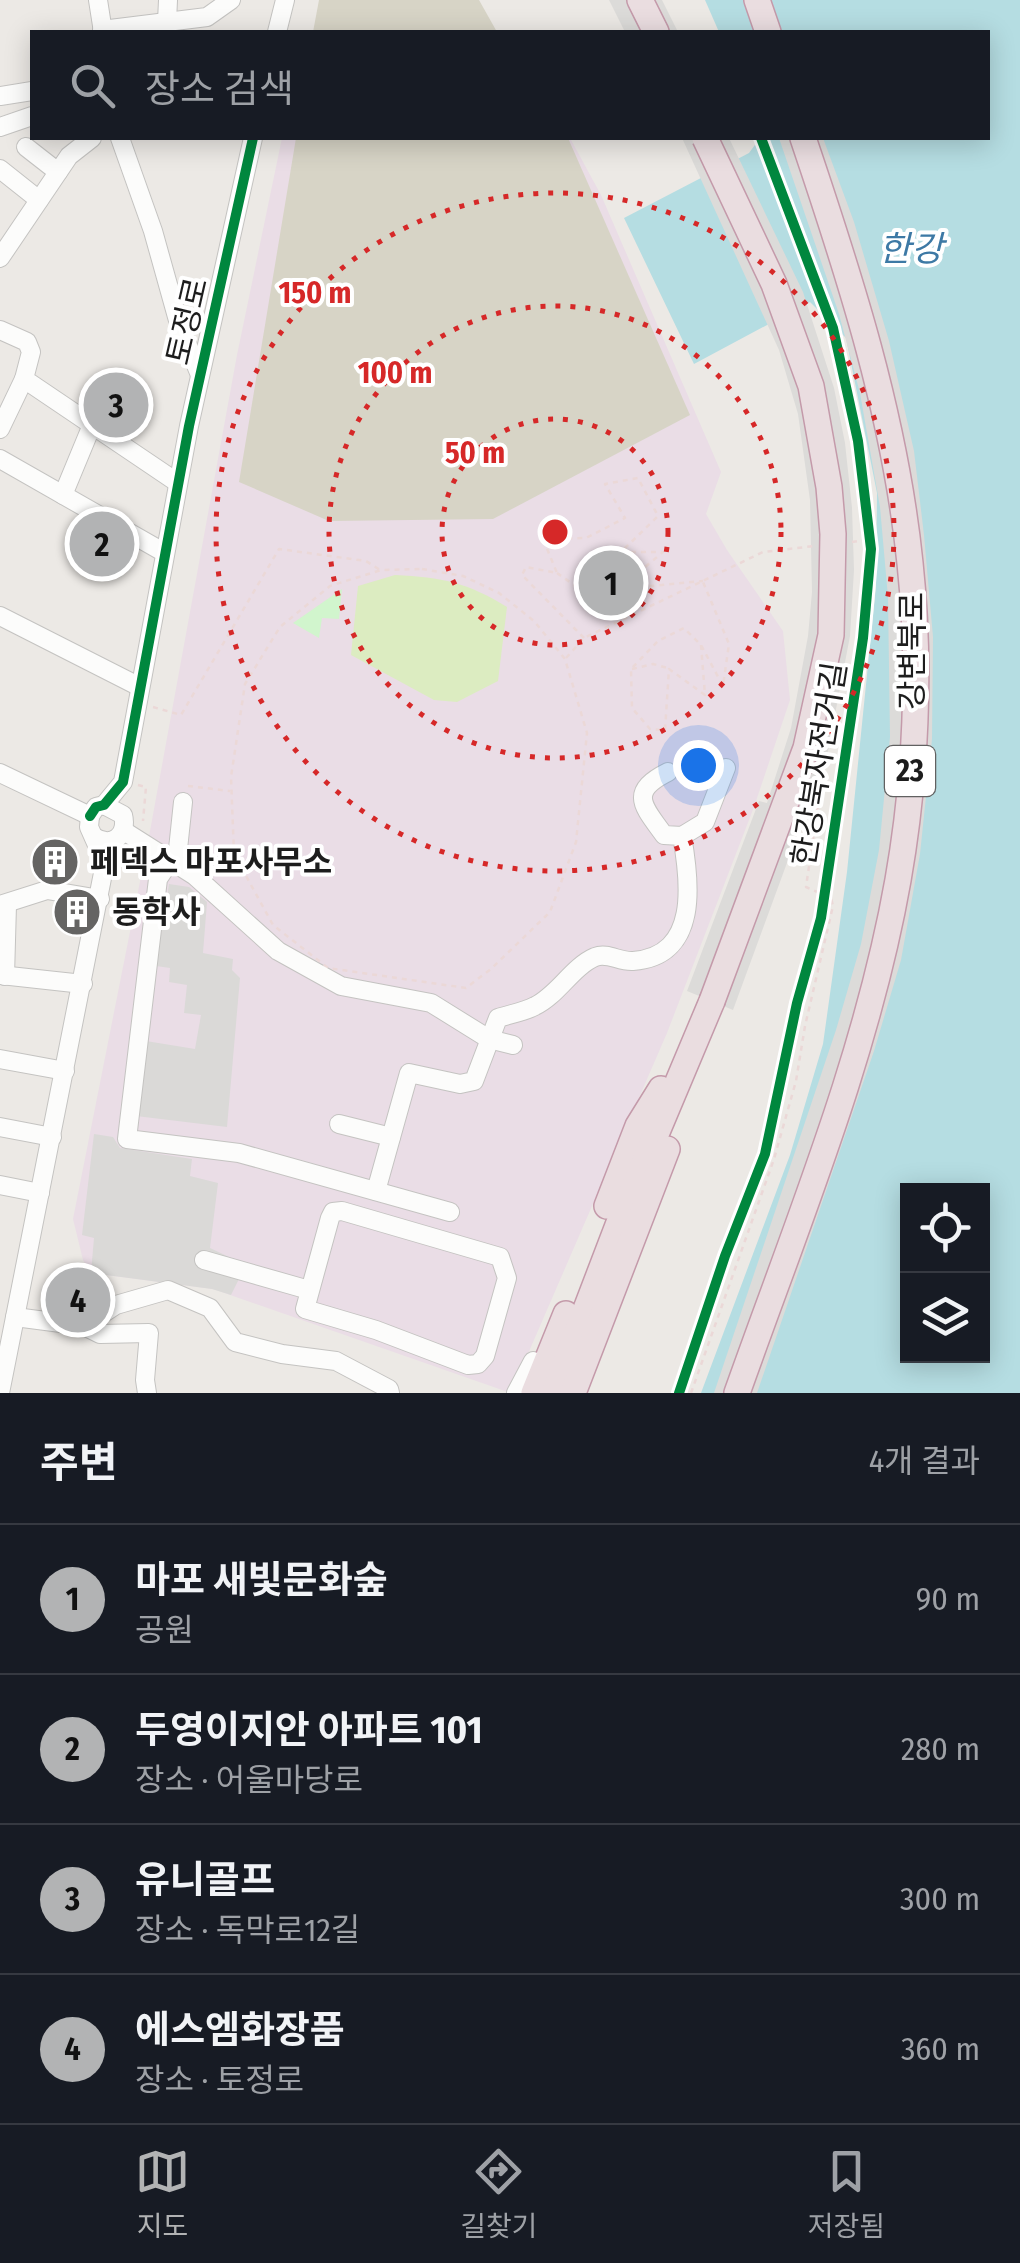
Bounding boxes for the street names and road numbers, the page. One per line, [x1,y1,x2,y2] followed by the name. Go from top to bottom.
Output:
[159,274,215,368] street label: 토정로
[893,592,931,710] street label: 강변북로
[784,659,854,869] street label: 한강북자전거길
[885,746,935,796] road number: 23

